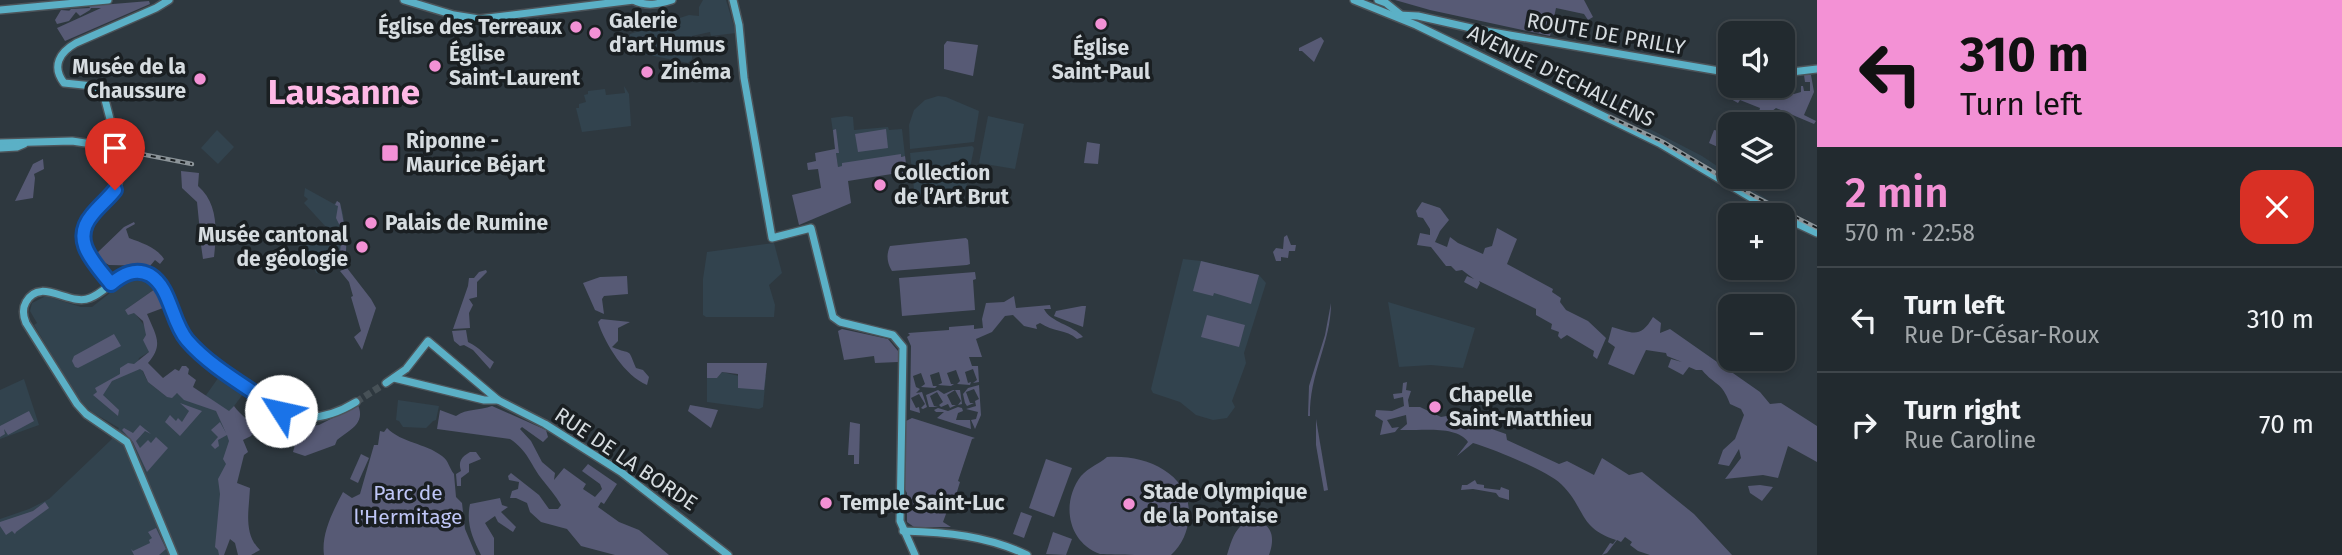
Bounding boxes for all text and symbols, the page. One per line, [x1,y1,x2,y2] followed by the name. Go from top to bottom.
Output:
[1525,7,1688,61] street label: ROUTE DE PRILLY
[609,8,725,58] place label: Galerie d'art Humus
[378,13,562,40] place label: Église des Terreaux
[1093,16,1109,32] marker: Église Saint-Paul
[568,19,584,35] marker: Église des Terreaux
[1463,19,1659,133] street label: AVENUE D'ECHALLENS
[1718,21,1795,371] map controls
[1718,21,1795,98] button: sound
[587,25,603,41] marker: Galerie d'art Humus
[1960,25,2089,84] text: 310 m
[1845,28,1936,119] icon: left
[1052,34,1151,85] place label: Église Saint-Paul
[449,40,581,91] place label: Église Saint-Laurent
[72,54,186,104] place label: Musée de la Chaussure
[427,58,443,74] marker: Église Saint-Laurent
[661,59,731,85] place label: Zinéma
[639,64,655,80] marker: Zinéma
[192,71,208,87] marker: Musée de la Chaussure
[268,71,420,113] district label: Lausanne
[1960,85,2082,123] text: Turn left
[1718,112,1795,189] button: layers
[85,118,145,190] pin
[406,128,546,178] place label: Riponne - Maurice Béjart
[96,129,134,167] icon: arrive
[380,143,400,163] marker: Riponne - Maurice Béjart
[894,160,1010,210] place label: Collection de l’Art Brut
[1845,168,1949,218] text: 2 min
[2240,170,2314,244] button: close
[872,177,888,193] marker: Collection de l’Art Brut
[1718,203,1795,280] button: +
[385,210,548,236] place label: Palais de Rumine
[363,215,379,231] marker: Palais de Rumine
[1845,219,1975,247] text: 570 m · 22:58
[198,222,349,272] place label: Musée cantonal de géologie
[354,239,370,255] marker: Musée cantonal de géologie
[1904,290,2005,321] text: Turn left
[1718,294,1795,371] button: −
[1845,301,1883,339] icon: left
[2247,304,2314,335] text: 310 m
[1904,321,2099,349] text: Rue Dr-César-Roux
[244,374,318,448] position arrow
[1449,382,1592,432] place label: Chapelle Saint-Matthieu
[1904,395,2021,426] text: Turn right
[1427,399,1443,415] marker: Chapelle Saint-Matthieu
[550,402,702,516] street label: RUE DE LA BORDE
[1845,406,1883,444] icon: right
[2259,409,2314,440] text: 70 m
[1904,426,2036,454] text: Rue Caroline
[1143,479,1308,529] place label: Stade Olympique de la Pontaise
[354,480,462,530] park label: Parc de l'Hermitage
[840,490,1005,516] place label: Temple Saint-Luc
[818,495,834,511] marker: Temple Saint-Luc
[1121,496,1137,512] marker: Stade Olympique de la Pontaise

